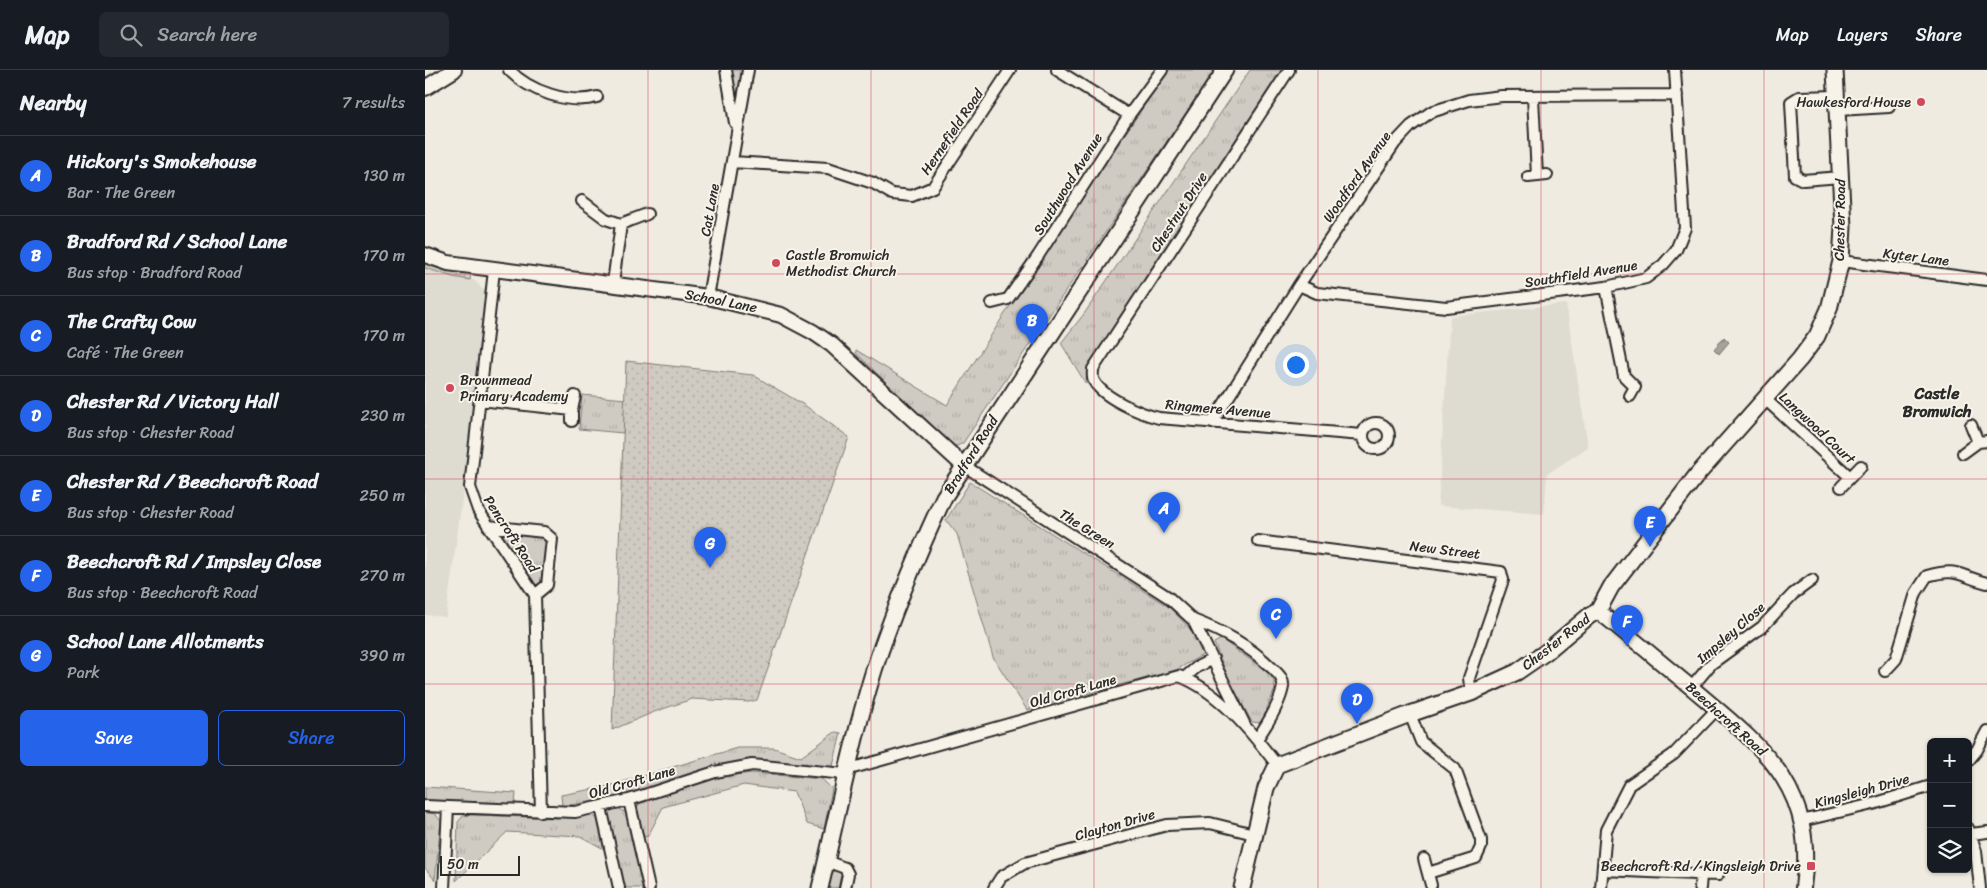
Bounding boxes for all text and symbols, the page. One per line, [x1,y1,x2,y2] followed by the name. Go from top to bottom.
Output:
[99,12,449,57] search box
[25,14,69,56] text: Map
[157,18,257,51] text: Search here
[1776,19,1809,51] text: Map
[1837,19,1888,51] text: Layers
[1916,19,1962,51] text: Share
[117,21,145,49] icon: search
[914,82,991,180] street label: Hernefield Road
[20,84,86,122] text: Nearby
[342,88,405,117] text: 7 results
[1796,90,1911,115] place label: Hawkesford House
[1915,96,1927,108] marker: Hawkesford House
[1316,126,1398,228] street label: Woodford Avenue
[1026,128,1110,240] street label: Southwood Avenue
[67,145,257,178] text: Hickory's Smokehouse
[31,161,41,190] text: A
[363,161,405,190] text: 130 m
[1144,167,1214,257] street label: Chestnut Drive
[1827,177,1853,261] street label: Chester Road
[67,178,175,207] text: Bar · The Green
[693,181,727,238] street label: Cat Lane
[67,225,287,258] text: Bradford Rd / School Lane
[31,241,41,270] text: B
[362,241,405,270] text: 170 m
[1882,241,1951,273] street label: Kyter Lane
[786,243,896,284] place label: Castle Bromwich Methodist Church
[1523,253,1639,295] street label: Southfield Avenue
[770,257,782,269] marker: Castle Bromwich Methodist Church
[67,258,242,287] text: Bus stop · Bradford Road
[683,282,759,320] street label: School Lane
[1016,304,1048,345] pin: B
[67,305,196,338] text: The Crafty Cow
[31,321,41,350] text: C
[362,321,405,350] text: 170 m
[67,338,184,367] text: Café · The Green
[1283,352,1309,378] your location
[460,368,569,409] place label: Brownmead Primary Academy
[1903,379,1972,426] district label: Castle Bromwich
[444,382,456,394] marker: Brownmead Primary Academy
[67,385,279,418] text: Chester Rd / Victory Hall
[1773,386,1862,471] street label: Langwood Court
[1164,392,1272,426] street label: Ringmere Avenue
[31,401,41,430] text: D
[360,401,405,430] text: 230 m
[937,409,1006,499] street label: Bradford Road
[67,418,234,447] text: Bus stop · Chester Road
[67,465,318,498] text: Chester Rd / Beechcroft Road
[32,481,40,510] text: E
[359,481,405,510] text: 250 m
[476,490,546,579] street label: Pencroft Road
[1148,492,1180,533] pin: A
[67,498,234,527] text: Bus stop · Chester Road
[1054,502,1120,556] street label: The Green
[1634,506,1666,547] pin: E
[694,527,726,568] pin: G
[1408,533,1482,567] street label: New Street
[67,545,321,578] text: Beechcroft Rd / Impsley Close
[32,561,40,590] text: F
[360,561,405,590] text: 270 m
[67,578,258,607] text: Bus stop · Beechcroft Road
[1690,596,1771,671] street label: Impsley Close
[1260,598,1292,639] pin: C
[1611,605,1643,646] pin: F
[1516,606,1597,677] street label: Chester Road
[67,625,264,658] text: School Lane Allotments
[31,641,41,670] text: G
[360,641,405,670] text: 390 m
[67,658,100,687] text: Park
[1027,667,1119,715] street label: Old Croft Lane
[1679,675,1774,764] street label: Beechcroft Road
[1341,683,1373,724] pin: D
[20,710,208,766] button: Save
[218,710,405,766] button: Share
[1927,738,1972,873] map controls
[1927,738,1972,783] button: +
[586,758,678,806] street label: Old Croft Lane
[1812,766,1912,816] street label: Kingsleigh Drive
[1927,783,1972,828] button: −
[1072,802,1158,848] street label: Clayton Drive
[1927,828,1972,873] button: layers
[447,852,479,877] text: 50 m
[440,853,520,876] scale bar
[1601,854,1801,879] place label: Beechcroft Rd / Kingsleigh Drive
[1805,860,1817,872] marker: Beechcroft Rd / Kingsleigh Drive

